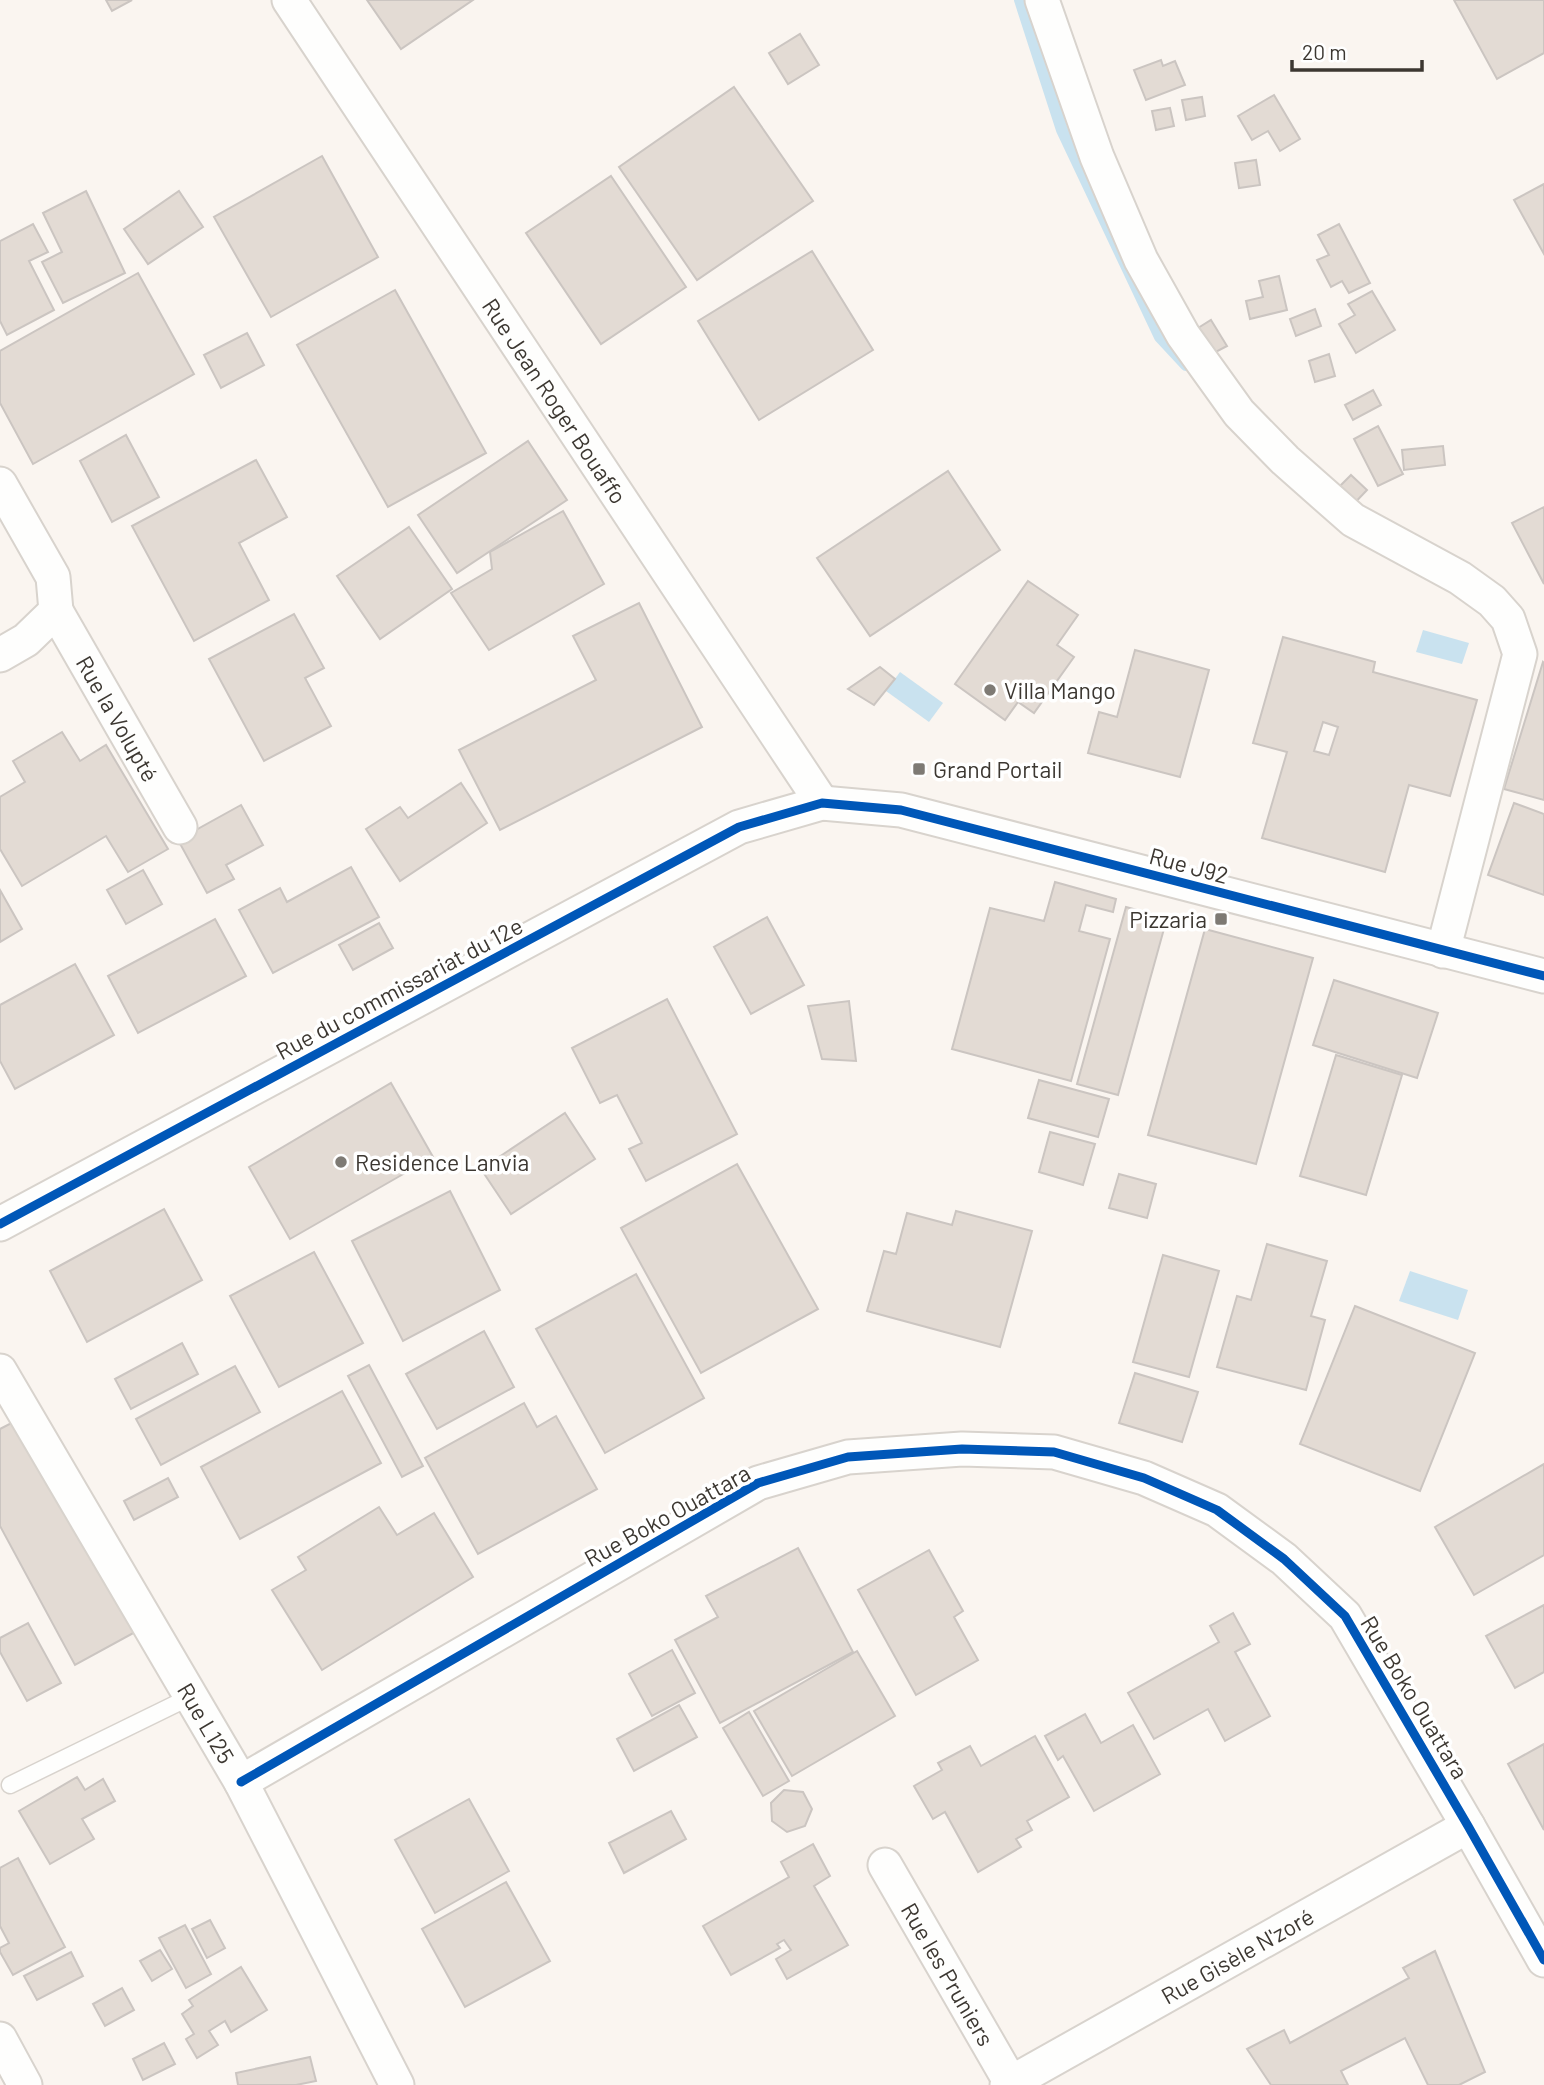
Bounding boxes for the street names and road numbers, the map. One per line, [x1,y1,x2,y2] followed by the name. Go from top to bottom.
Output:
[477,293,633,509] street label: Rue Jean Roger Bouaffo
[71,651,165,786] street label: Rue la Volupté
[1146,841,1232,889] street label: Rue J92
[271,911,527,1065] street label: Rue du commissariat du 12e
[579,1458,755,1572] street label: Rue Boko Ouattara
[1355,1610,1475,1784] street label: Rue Boko Ouattara
[172,1678,241,1768] street label: Rue L125
[896,1898,1000,2051] street label: Rue les Pruniers
[1156,1902,1318,2010] street label: Rue Gisèle N'zoré

